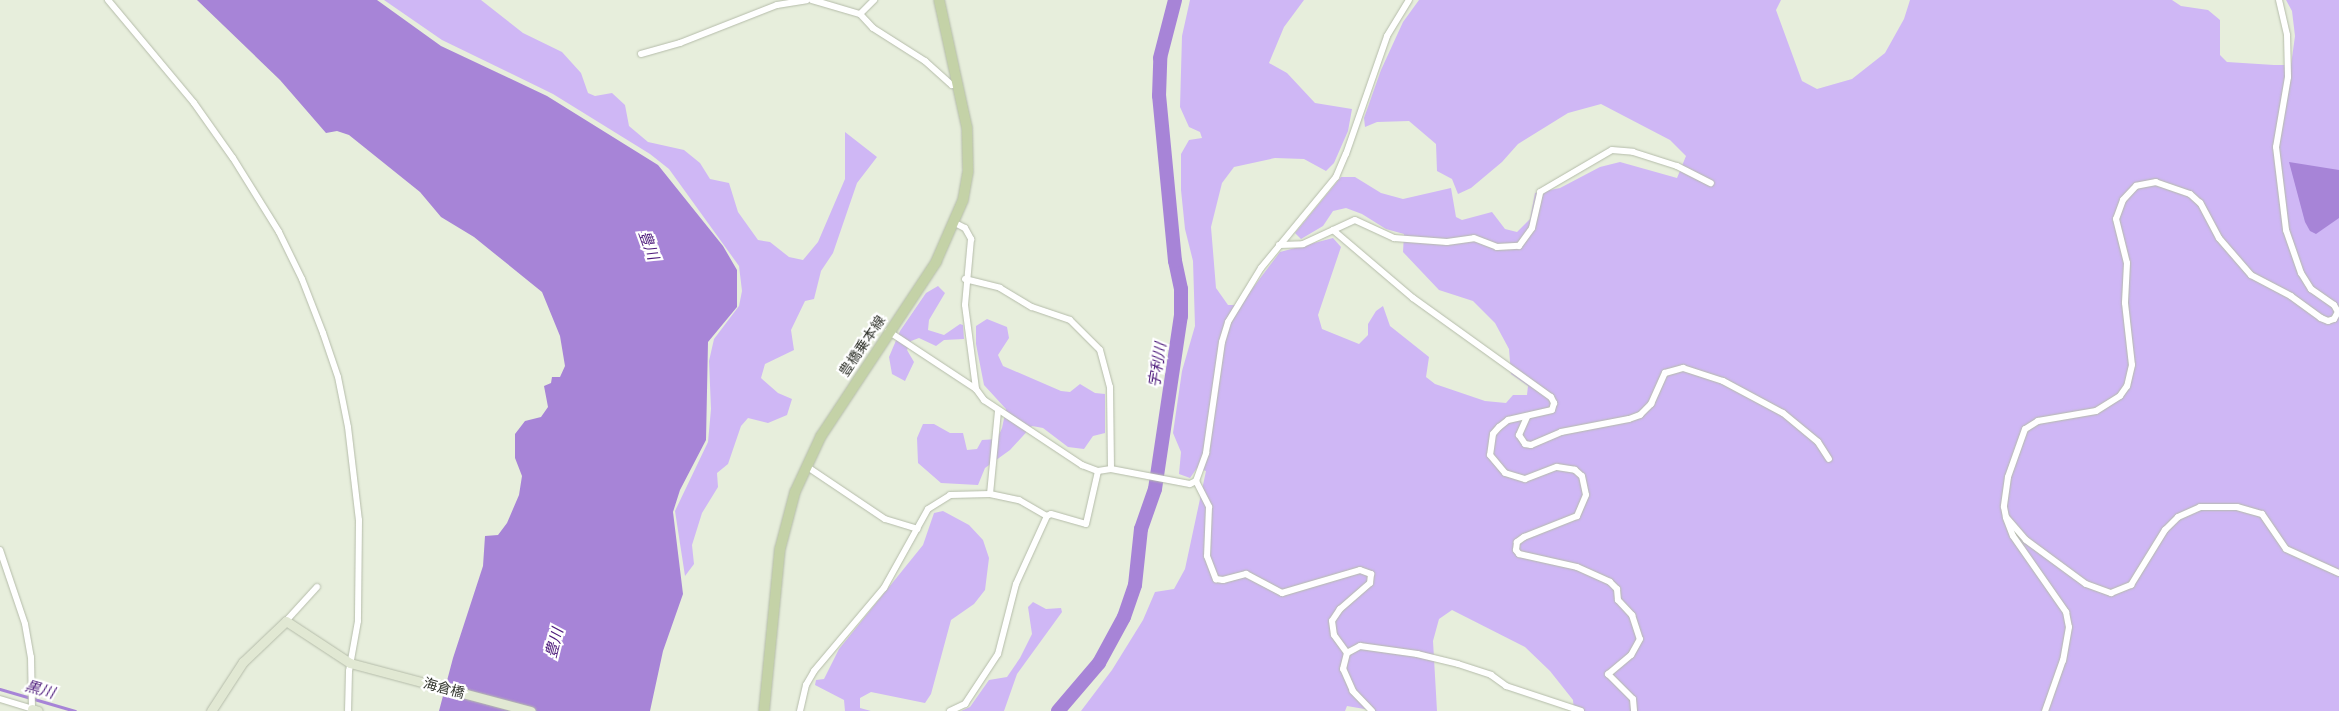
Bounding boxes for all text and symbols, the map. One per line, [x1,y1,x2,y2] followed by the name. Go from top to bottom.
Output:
[635,228,663,262] water label: 豊川
[835,312,889,380] street label: 豊橋乗本線
[1145,341,1169,389] water label: 宇利川
[542,626,566,660] water label: 豊川
[422,674,466,702] street label: 海倉橋
[23,676,57,702] water label: 黒川

